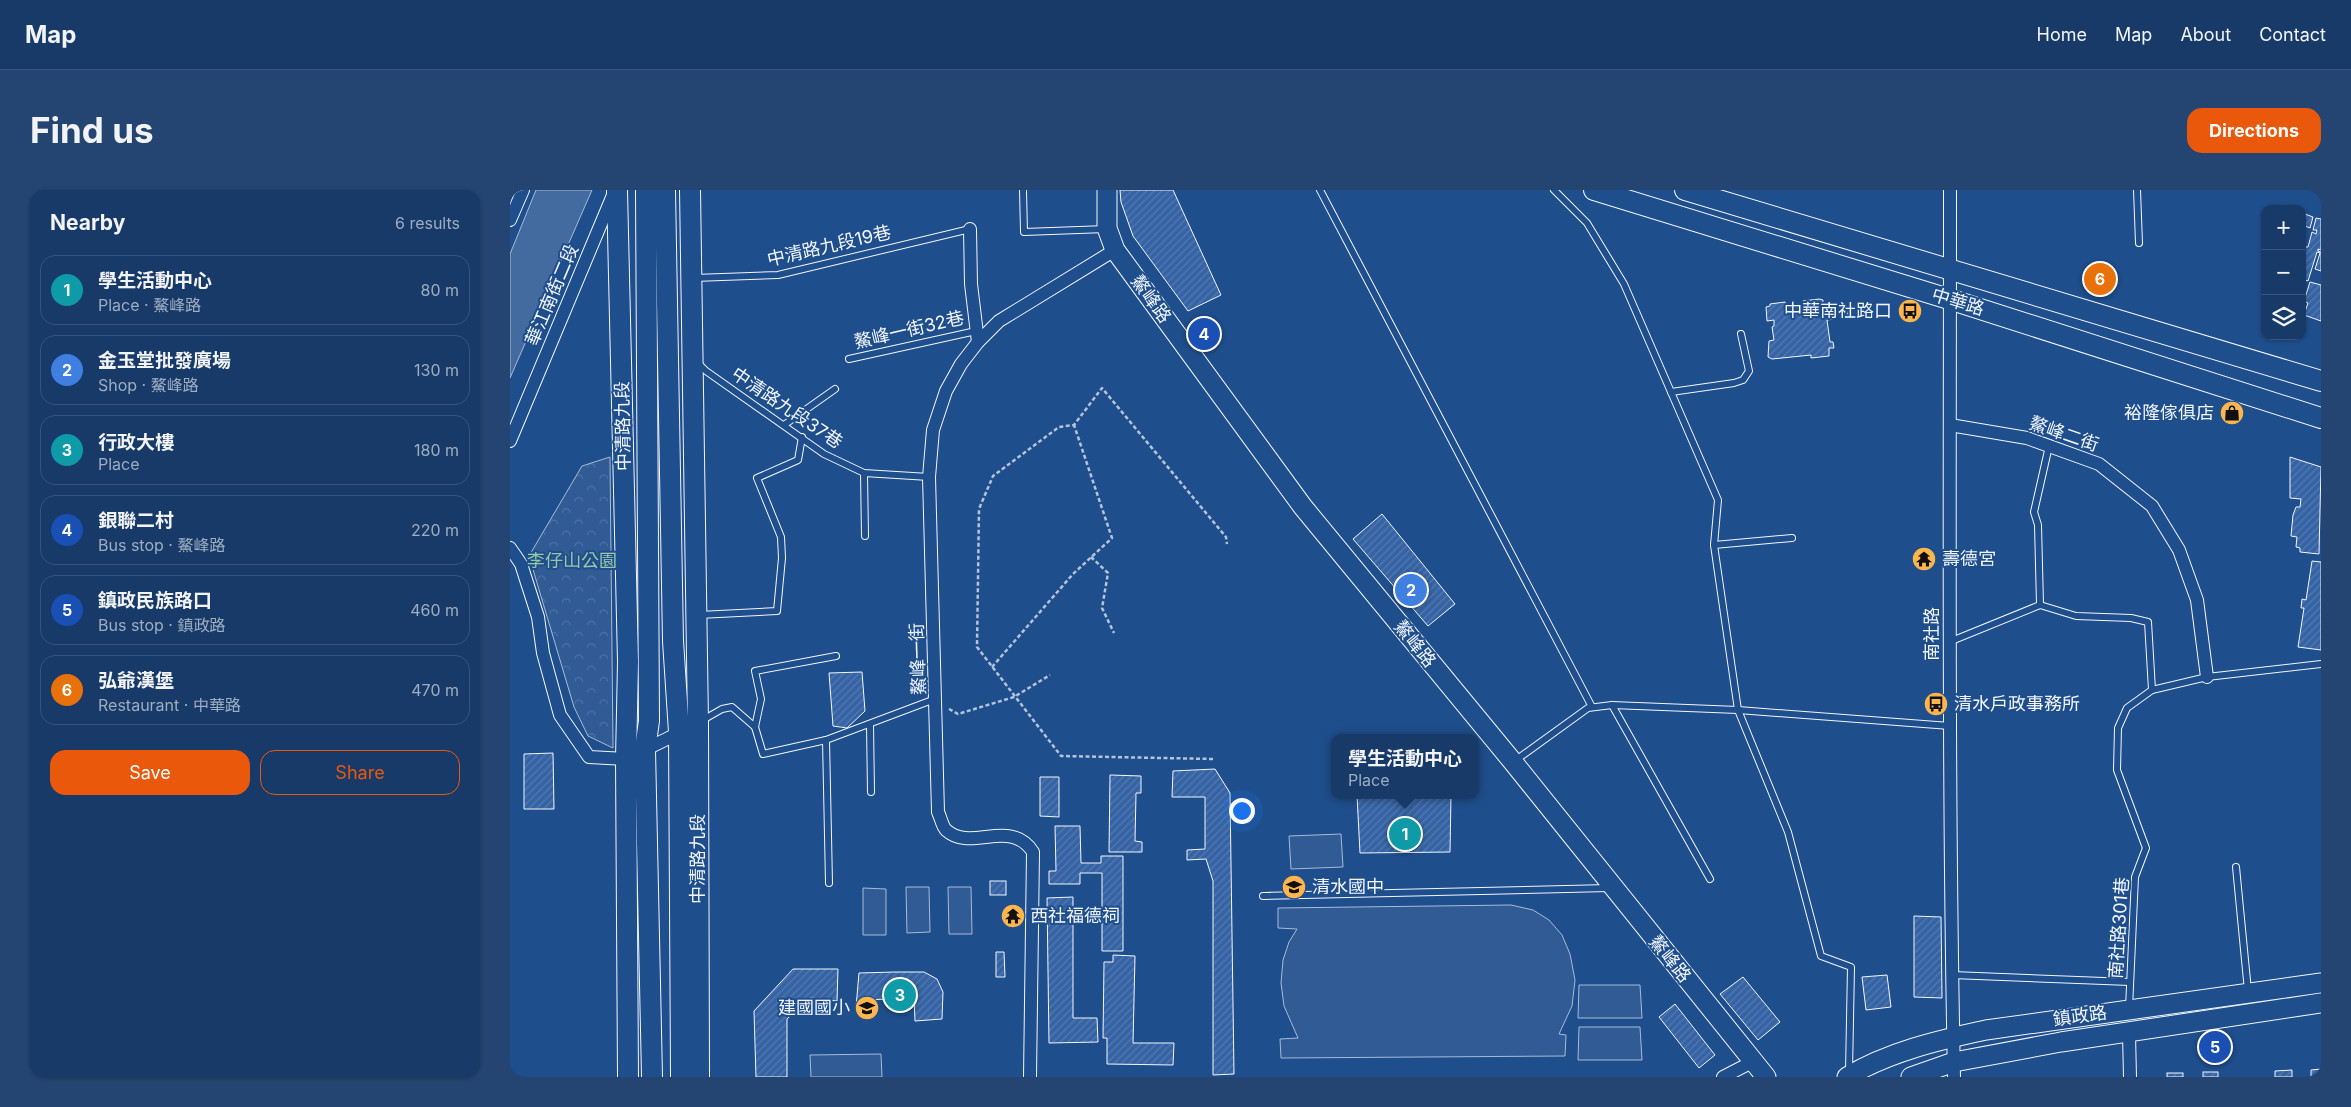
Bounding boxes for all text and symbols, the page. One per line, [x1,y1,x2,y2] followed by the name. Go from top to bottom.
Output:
[25,20,76,49] text: Map
[2037,24,2087,45] text: Home
[2115,24,2152,45] text: Map
[2180,24,2231,45] text: About
[2259,24,2326,45] text: Contact
[2187,108,2321,153] button: Directions
[30,109,154,151] text: Find us
[2261,205,2306,340] map controls
[2261,205,2306,250] button: +
[50,210,125,235] text: Nearby
[395,213,460,233] text: 6 results
[765,221,893,270] street label: 中清路九段19巷
[521,241,582,349] street label: 華江南街二段
[2261,250,2306,295] button: −
[2084,260,2116,298] pin: 6
[98,269,212,292] text: 學生活動中心
[1127,271,1176,327] street label: 鰲峰路
[64,280,70,300] text: 1
[420,280,459,300] text: 80 m
[1929,284,1987,319] street label: 中華路
[98,295,201,315] text: Place · 鰲峰路
[2261,295,2306,340] button: layers
[1897,298,1923,324] bus stop icon: 中華南社路口
[1784,300,1892,321] place label: 中華南社路口
[852,307,966,352] street label: 鰲峰一街32巷
[1188,315,1220,353] pin: 4
[98,349,231,372] text: 金玉堂批發廣場
[62,360,72,380] text: 2
[414,360,459,380] text: 130 m
[728,363,847,452] street label: 中清路九段37巷
[98,375,199,395] text: Shop · 鰲峰路
[611,381,634,471] street label: 中清路九段
[2219,400,2245,426] shop icon: 裕隆傢俱店
[2124,402,2214,423] place label: 裕隆傢俱店
[2027,412,2102,455] street label: 鰲峰二街
[98,431,174,454] text: 行政大樓
[62,440,72,460] text: 3
[414,440,459,460] text: 180 m
[98,454,140,474] text: Place
[98,509,174,532] text: 銀聯二村
[62,520,72,540] text: 4
[411,520,459,540] text: 220 m
[98,535,225,555] text: Bus stop · 鰲峰路
[1911,546,1937,572] temple icon: 壽德宮
[1942,548,1996,569] place label: 壽德宮
[527,550,617,571] park label: 李仔山公園
[1395,571,1427,609] pin: 2
[98,589,212,612] text: 鎮政民族路口
[62,600,72,620] text: 5
[410,600,459,620] text: 460 m
[1921,607,1942,661] street label: 南社路
[98,615,225,635] text: Bus stop · 鎮政路
[1390,616,1441,671] street label: 鰲峰路
[906,623,929,695] street label: 鰲峰一街
[98,669,174,692] text: 弘爺漢堡
[62,680,72,700] text: 6
[411,680,459,700] text: 470 m
[1923,691,1949,717] bus stop icon: 清水戶政事務所
[1954,693,2080,714] place label: 清水戶政事務所
[98,695,241,715] text: Restaurant · 中華路
[1331,734,1479,799] popup
[1348,747,1462,770] text: 學生活動中心
[50,750,250,795] button: Save
[260,750,460,795] button: Share
[1348,770,1390,790] text: Place
[1229,798,1255,824] your location
[687,814,708,904] street label: 中清路九段
[1389,815,1421,853] pin: 1
[1281,874,1307,900] school or university icon: 清水國中
[1312,876,1384,897] place label: 清水國中
[2104,876,2133,979] street label: 南社路301巷
[1000,903,1026,929] temple icon: 西社福德祠
[1030,905,1120,926] place label: 西社福德祠
[1645,931,1696,986] street label: 鰲峰路
[884,976,916,1014] pin: 3
[854,995,880,1021] school or university icon: 建國國小
[778,997,850,1018] place label: 建國國小
[2052,1001,2108,1030] street label: 鎮政路
[2199,1028,2231,1066] pin: 5

